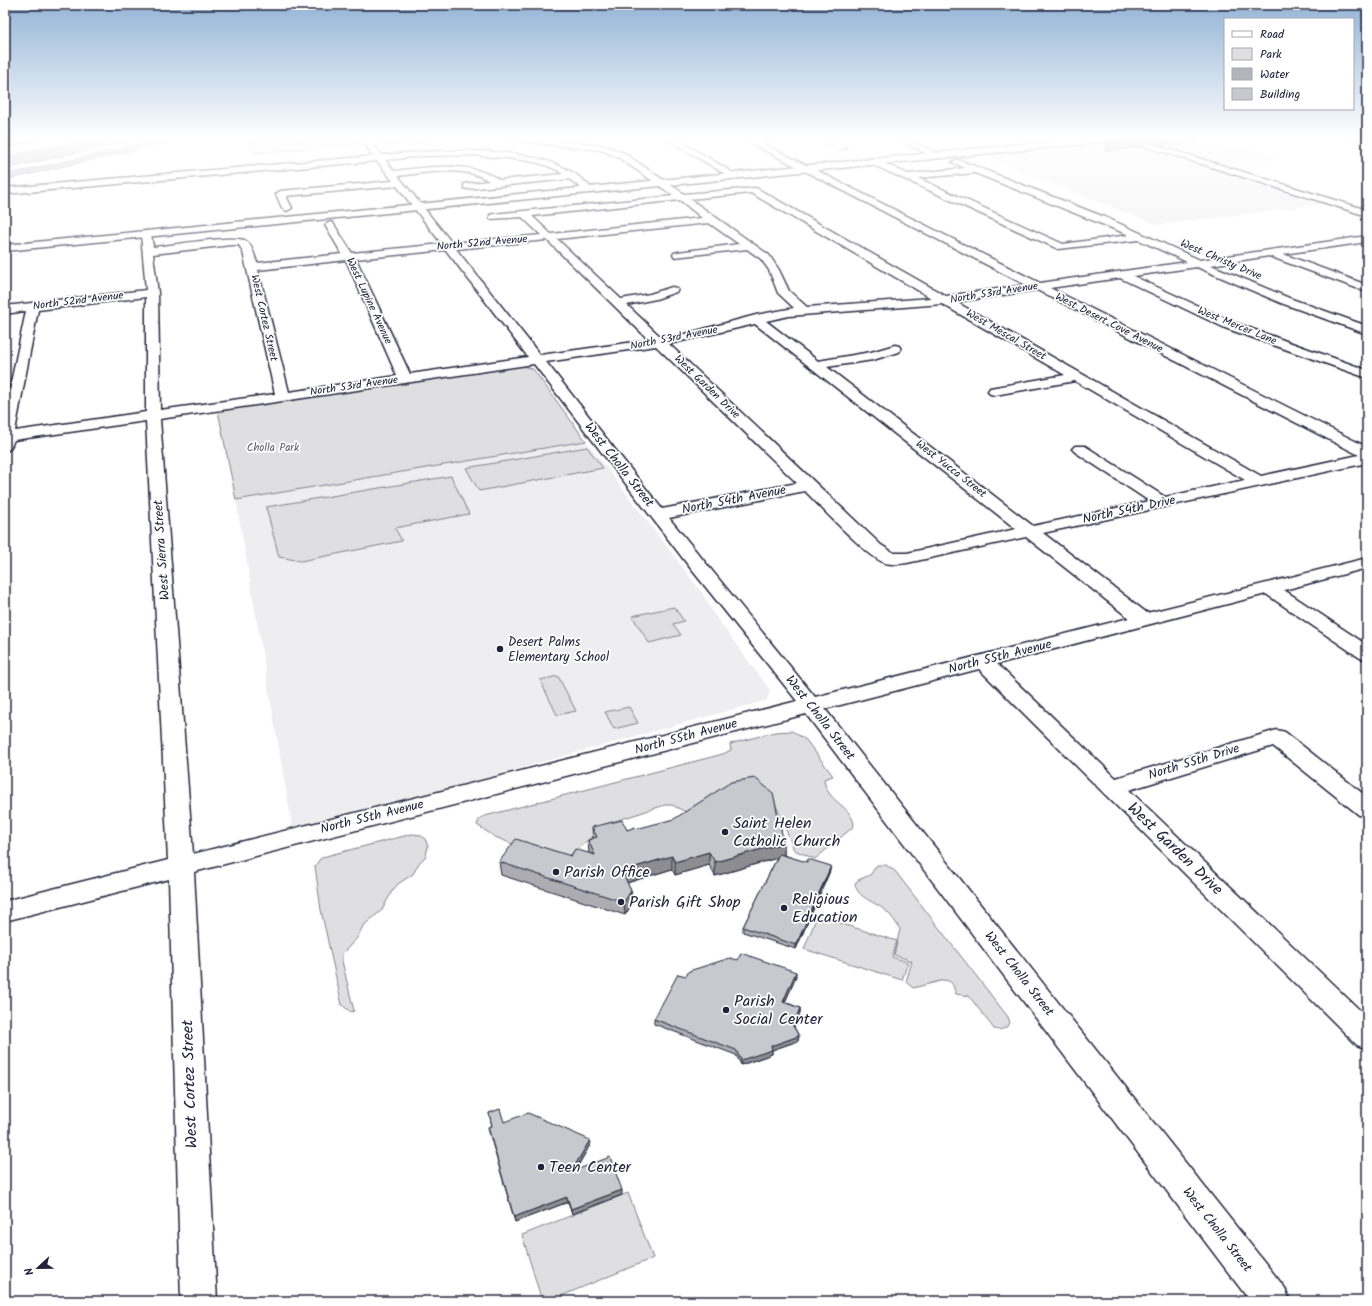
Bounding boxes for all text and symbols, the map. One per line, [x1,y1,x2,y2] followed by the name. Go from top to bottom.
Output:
[1224,18,1354,110] legend
[1260,25,1285,44] text: Road
[1260,45,1282,64] text: Park
[1260,65,1290,84] text: Water
[1260,85,1300,104] text: Building
[436,230,528,256] street label: North 52nd Avenue
[1177,235,1265,285] street label: West Christy Drive
[341,255,397,347] street label: West Lupine Avenue
[245,273,283,364] street label: West Cortez Street
[949,277,1039,309] street label: North 53rd Avenue
[32,287,124,315] street label: North 52nd Avenue
[1052,288,1166,358] street label: West Desert Cove Avenue
[1195,302,1279,350] street label: West Mercer Lane
[962,305,1050,366] street label: West Mescal Street
[629,321,719,355] street label: North 53rd Avenue
[670,351,744,423] street label: West Garden Drive
[309,371,399,401] street label: North 53rd Avenue
[579,418,660,513] street label: West Cholla Street
[912,436,991,503] street label: West Yucca Street
[247,439,300,457] park label: Cholla Park
[680,480,788,520] street label: North 54th Avenue
[1081,490,1178,530] street label: North 54th Drive
[148,498,176,601] street label: West Sierra Street
[508,632,609,668] place label: Desert Palms Elementary School
[946,634,1054,680] street label: North 55th Avenue
[495,644,505,654] marker: Desert Palms Elementary School
[780,671,861,766] street label: West Cholla Street
[632,713,740,761] street label: North 55th Avenue
[1146,738,1242,786] street label: North 55th Drive
[318,794,426,840] street label: North 55th Avenue
[1121,797,1229,901] street label: West Garden Drive
[733,811,840,854] place label: Saint Helen Catholic Church
[720,827,730,837] marker: Saint Helen Catholic Church
[564,860,650,885] place label: Parish Office
[551,867,561,877] marker: Parish Office
[792,887,857,930] place label: Religious Education
[629,890,741,915] place label: Parish Gift Shop
[616,897,626,907] marker: Parish Gift Shop
[779,903,789,913] marker: Religious Education
[979,927,1060,1022] street label: West Cholla Street
[734,989,824,1032] place label: Parish Social Center
[721,1005,731,1015] marker: Parish Social Center
[175,1018,205,1149] street label: West Cortez Street
[549,1155,633,1180] place label: Teen Center
[536,1162,546,1172] marker: Teen Center
[1177,1183,1258,1278] street label: West Cholla Street
[18,1248,58,1288] north arrow
[20,1265,39,1278] text: N

